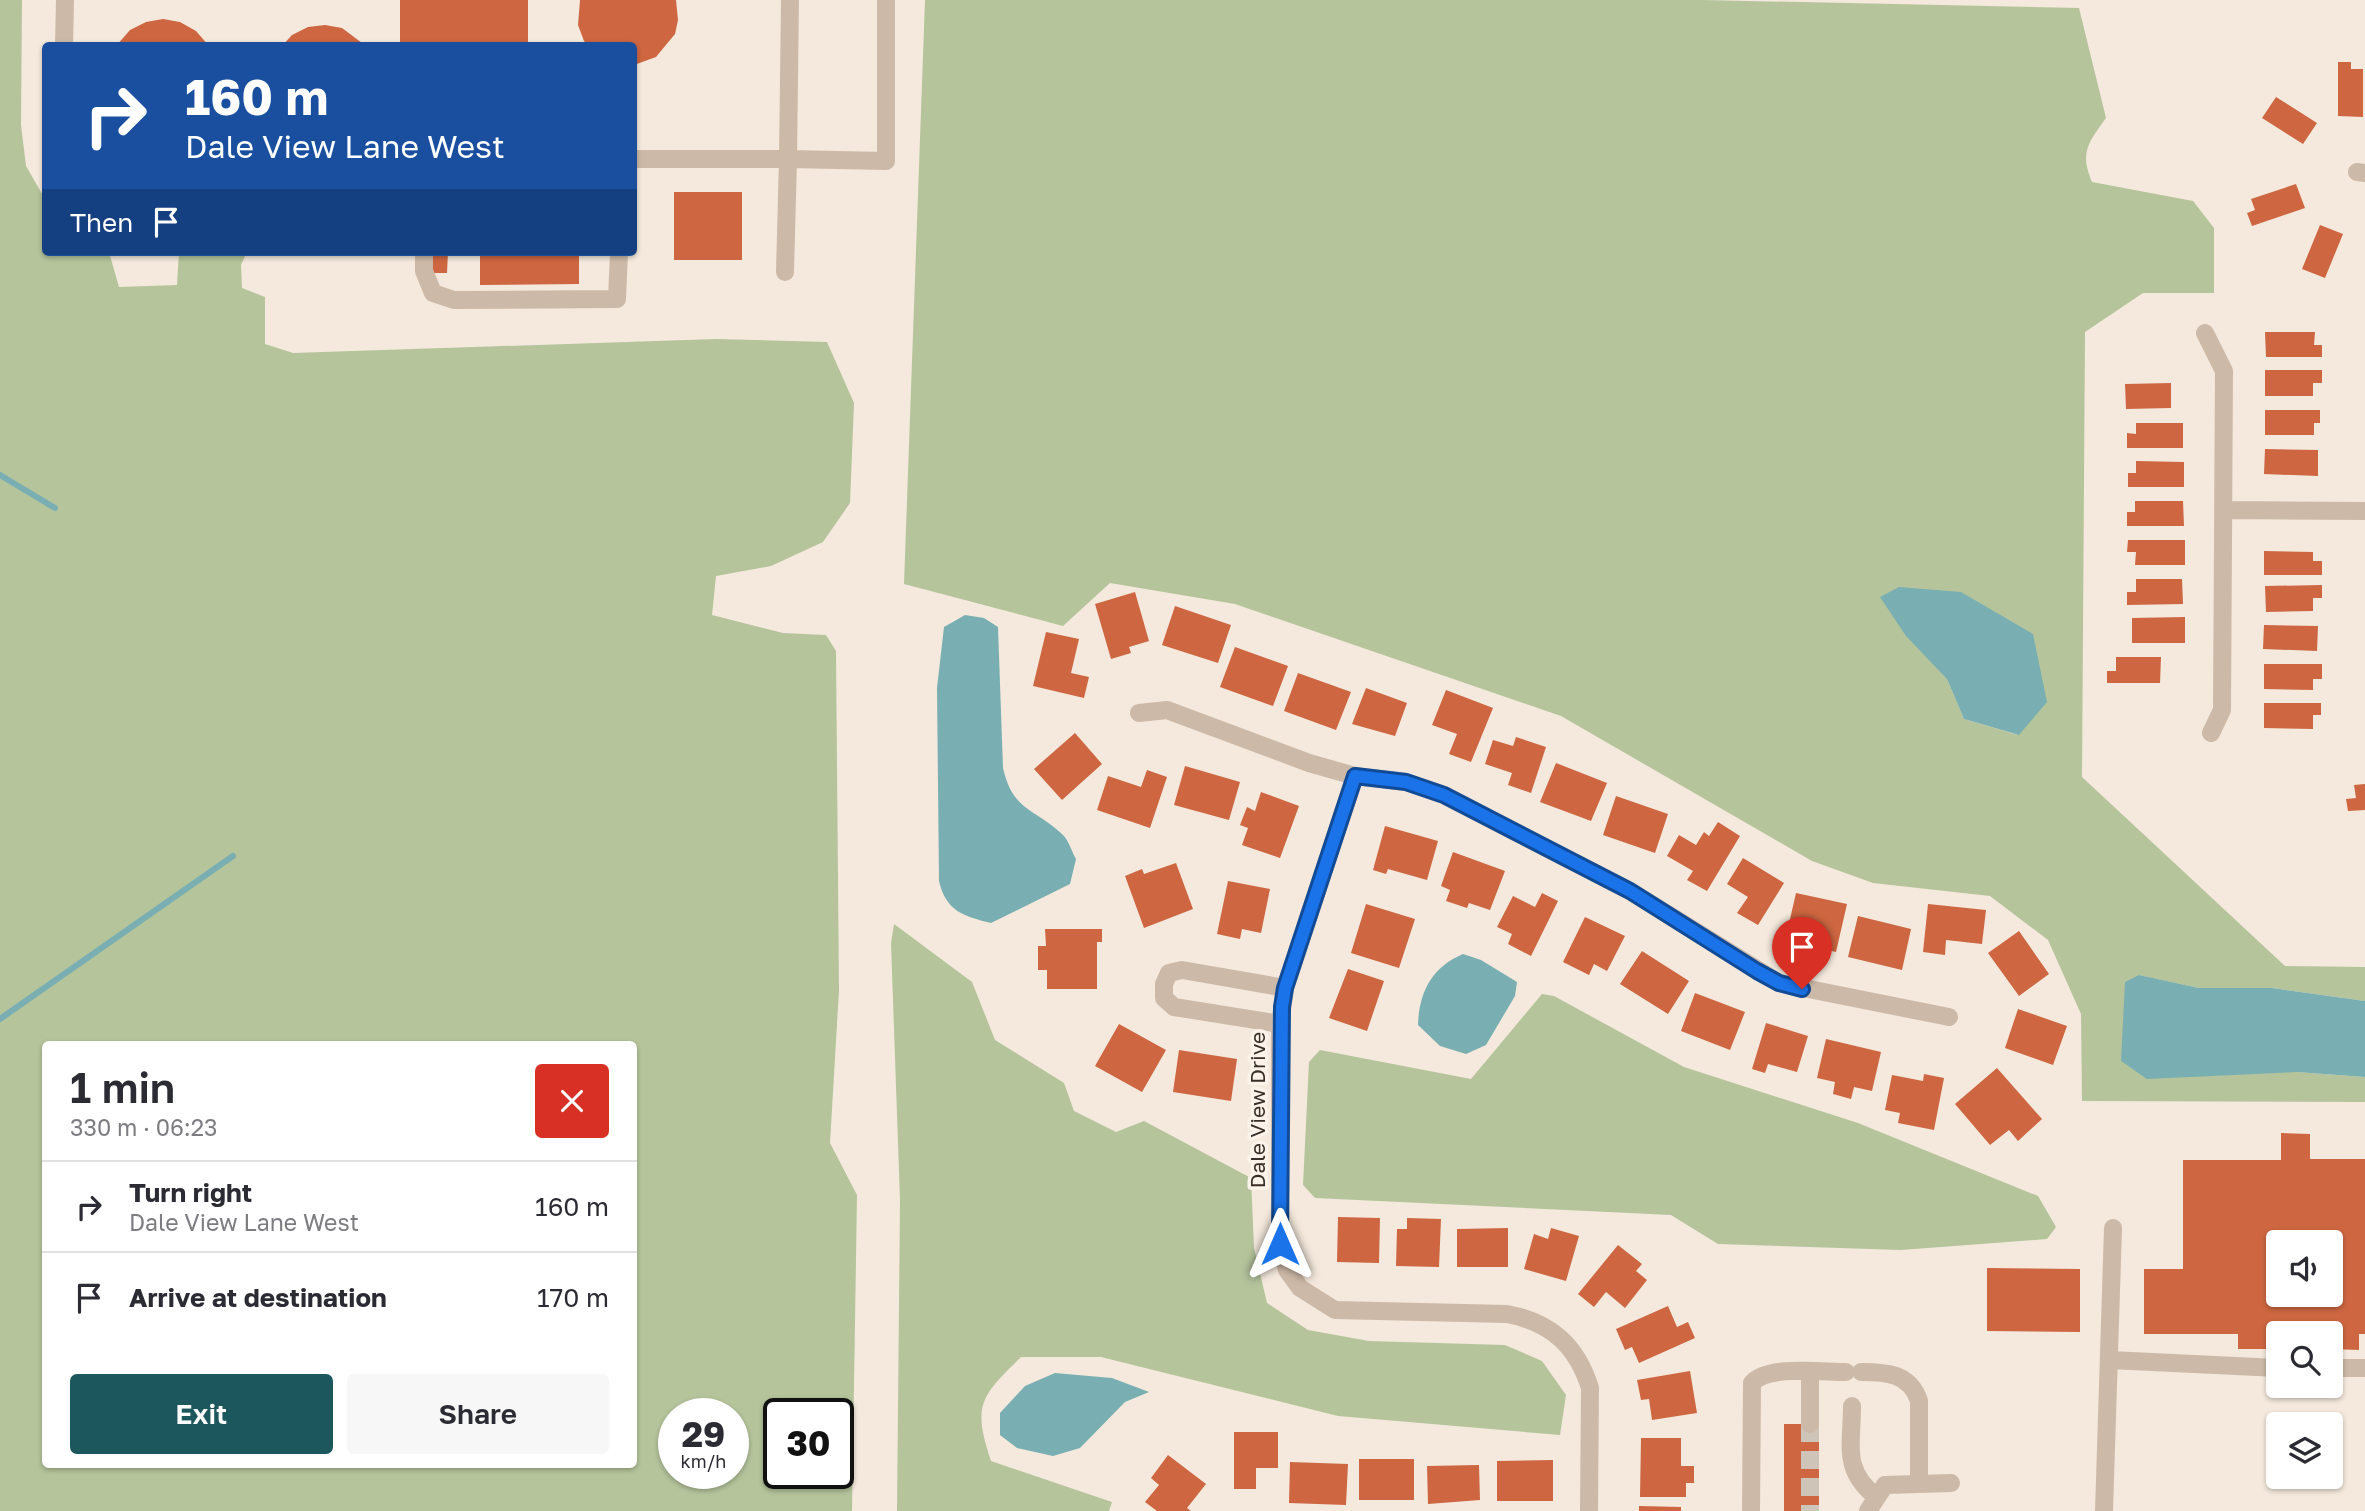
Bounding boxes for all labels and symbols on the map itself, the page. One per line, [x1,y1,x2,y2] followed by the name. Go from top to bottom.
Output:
[1772,917,1832,989] pin
[1244,1032,1270,1188] street label: Dale View Drive
[1243,1207,1317,1281] position arrow
[763,1398,854,1489] speed limit sign: 30

